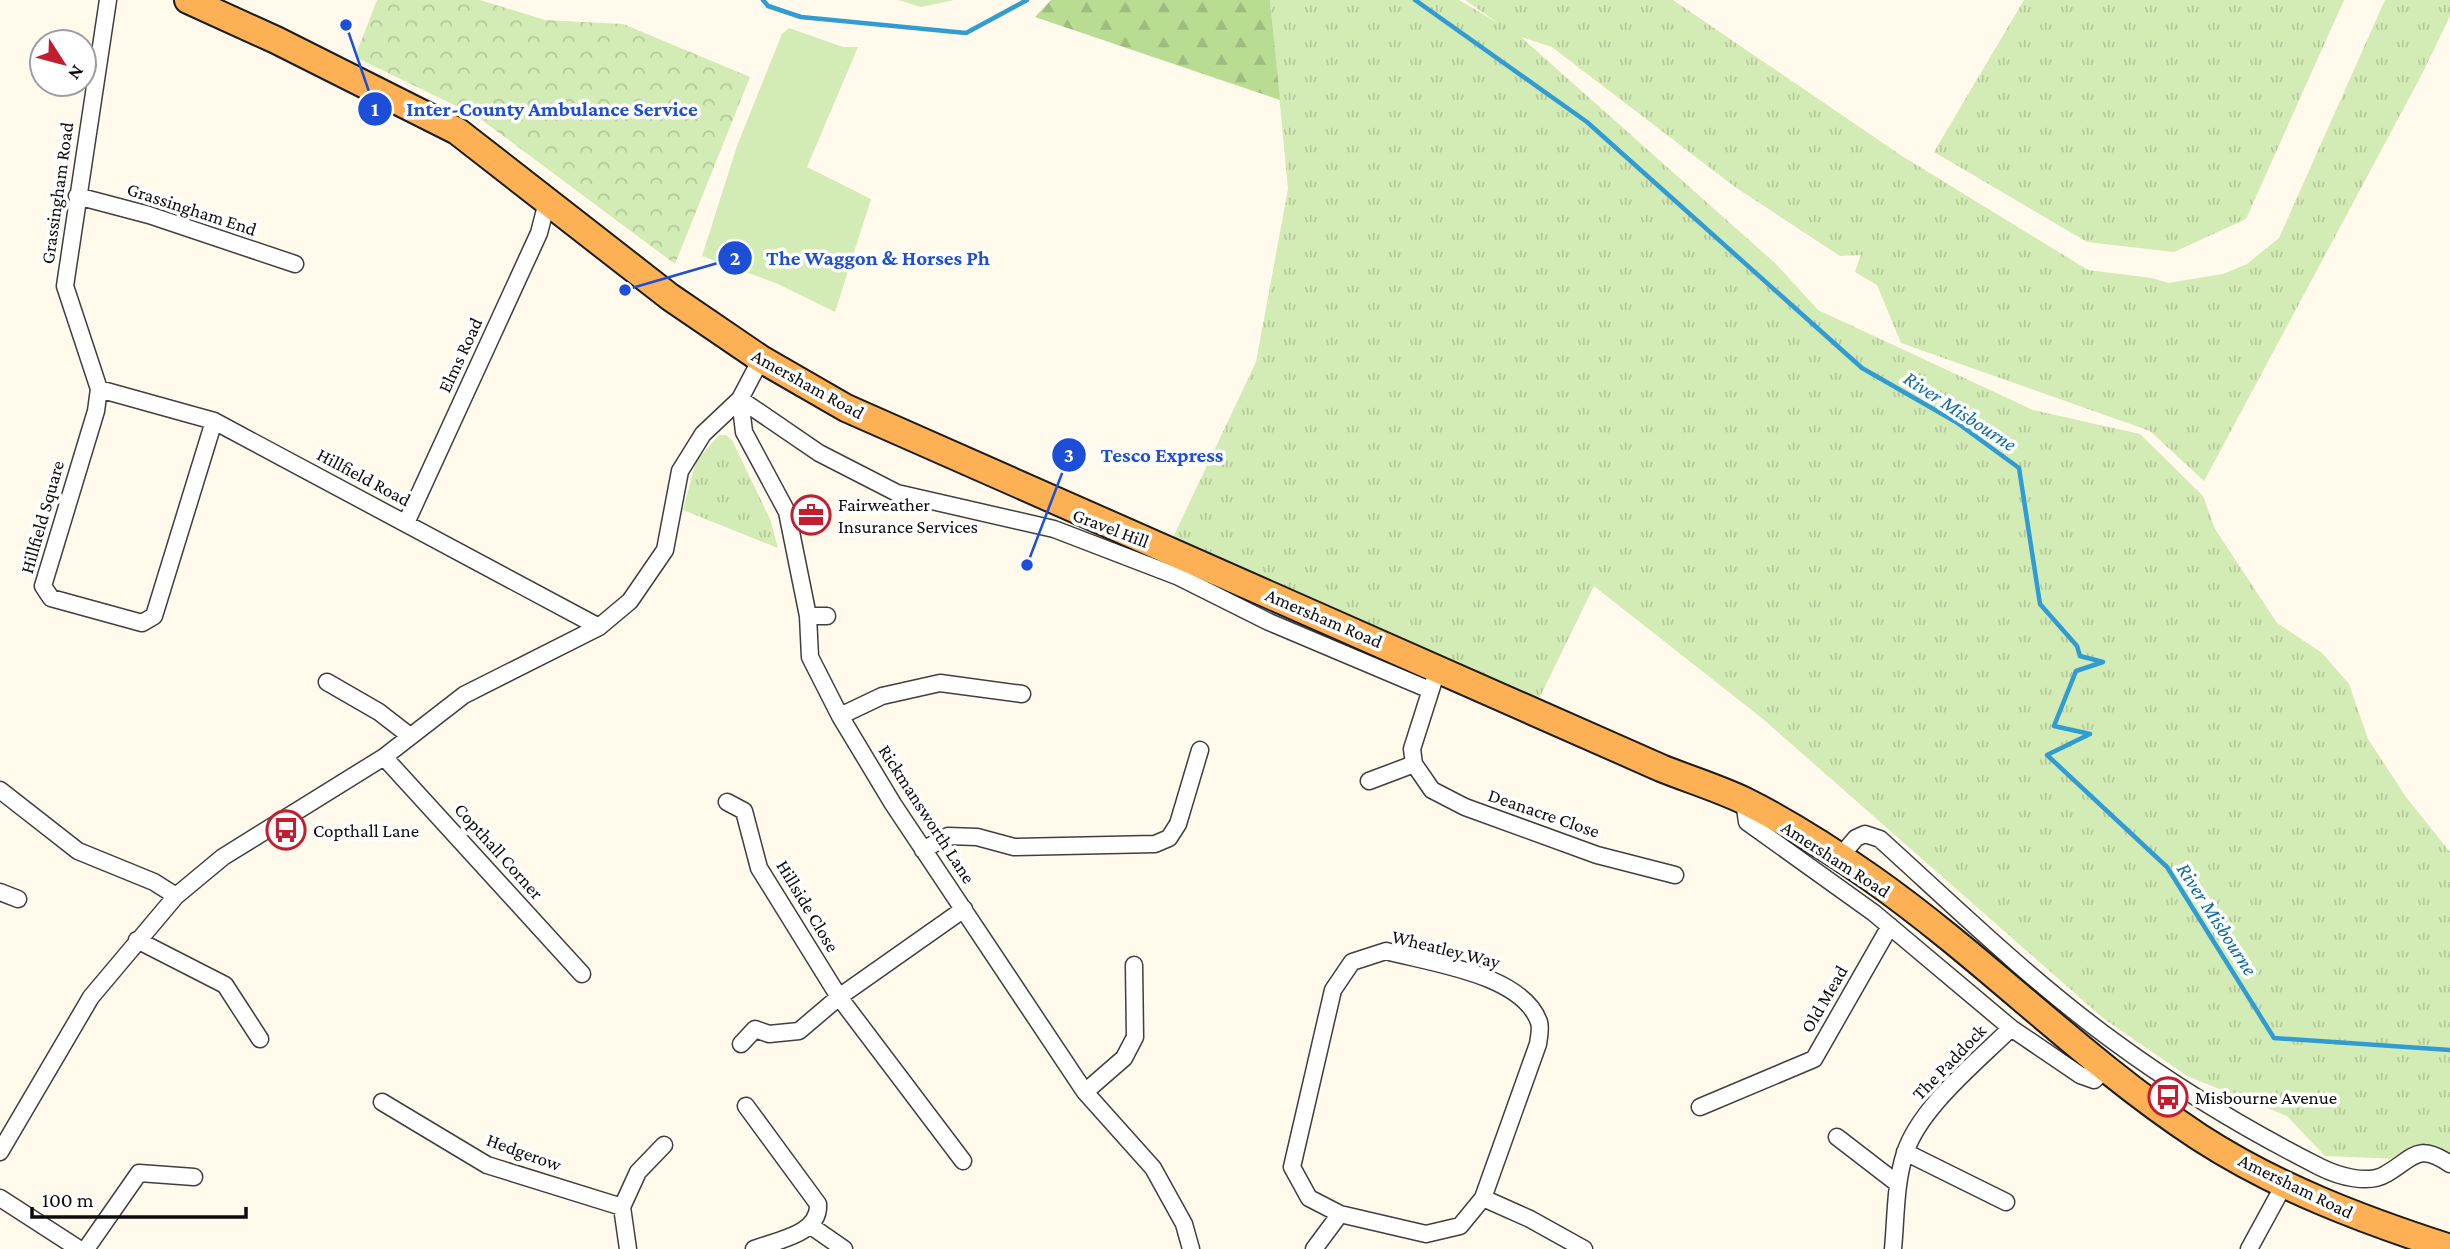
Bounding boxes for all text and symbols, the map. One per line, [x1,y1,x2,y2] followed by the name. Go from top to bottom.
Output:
[28,28,98,98] north arrow
[64,61,89,84] text: N
[357,88,711,130] callout: Inter-County Ambulance Service
[371,97,379,121] text: 1
[406,97,698,121] text: Inter-County Ambulance Service
[37,121,77,265] street label: Grassingham Road
[125,178,259,240] street label: Grassingham End
[718,237,1004,279] callout: The Waggon & Horses Ph
[730,246,741,270] text: 2
[766,246,990,270] text: The Waggon & Horses Ph
[434,314,486,396] street label: Elms Road
[748,345,868,423] street label: Amersham Road
[1899,366,2021,456] water label: River Misbourne
[1052,434,1238,476] callout: Tesco Express
[1064,443,1074,467] text: 3
[1101,443,1224,467] text: Tesco Express
[314,444,414,510] street label: Hillfield Road
[16,458,68,576] street label: Hillfield Square
[790,494,832,536] office icon: Fairweather Insurance Services
[838,494,978,537] place label: Fairweather Insurance Services
[1070,504,1152,552] street label: Gravel Hill
[1262,584,1386,652] street label: Amersham Road
[874,741,980,887] street label: Rickmansworth Lane
[1486,784,1602,842] street label: Deanacre Close
[450,799,548,904] street label: Copthall Corner
[265,809,307,851] bus stop icon: Copthall Lane
[1778,816,1894,902] street label: Amersham Road
[313,820,419,841] place label: Copthall Lane
[772,856,844,956] street label: Hillside Close
[2172,858,2262,980] water label: River Misbourne
[1390,925,1503,973] street label: Wheatley Way
[1796,962,1852,1036] street label: Old Mead
[1908,1019,1991,1104] street label: The Paddock
[2147,1076,2189,1118] bus stop icon: Misbourne Avenue
[2195,1087,2337,1108] place label: Misbourne Avenue
[484,1129,564,1175] street label: Hedgerow
[2235,1149,2357,1223] street label: Amersham Road
[32,1176,245,1220] scale bar
[42,1188,94,1212] text: 100 m

